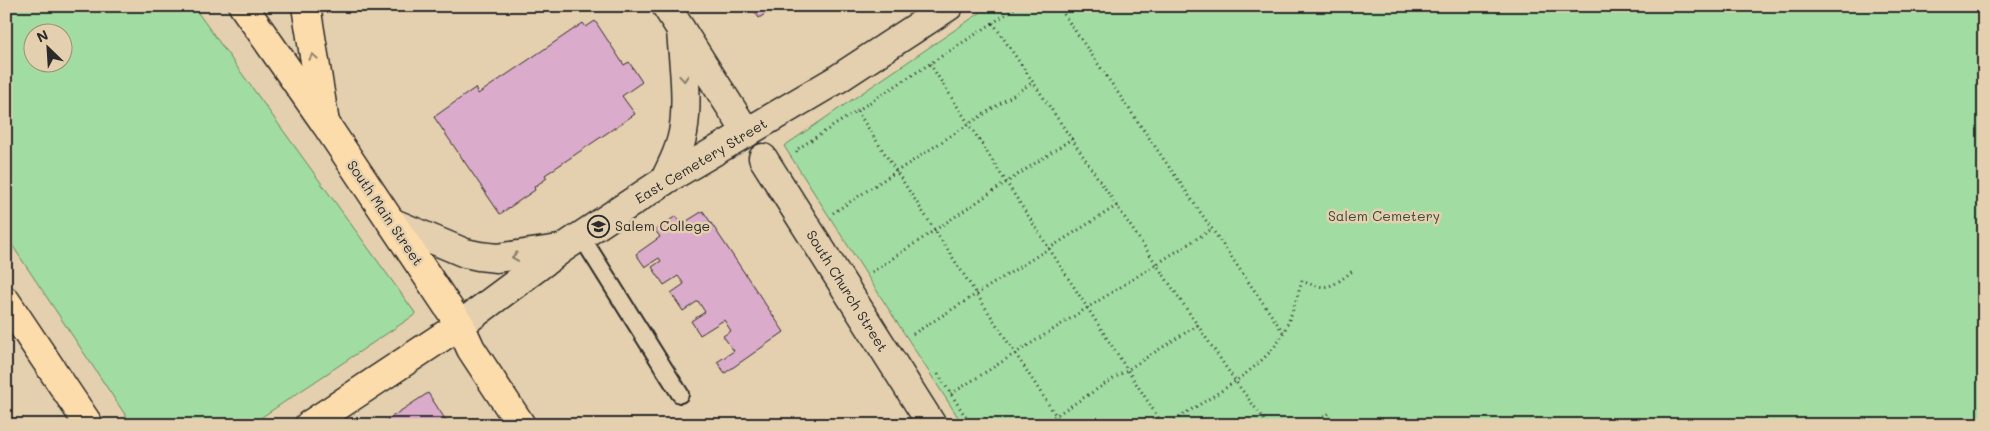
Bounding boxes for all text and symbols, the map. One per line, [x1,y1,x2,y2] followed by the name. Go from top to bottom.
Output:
[22,22,72,72] north arrow
[33,25,51,47] text: N
[309,53,319,62] one-way arrow
[679,75,690,83] one-way arrow
[631,114,770,208] street label: East Cemetery Street
[343,156,428,269] street label: South Main Street
[1328,206,1440,225] park label: Salem Cemetery
[587,214,611,238] school or university icon: Salem College
[615,216,710,235] place label: Salem College
[802,226,893,355] street label: South Church Street
[510,251,519,261] one-way arrow

